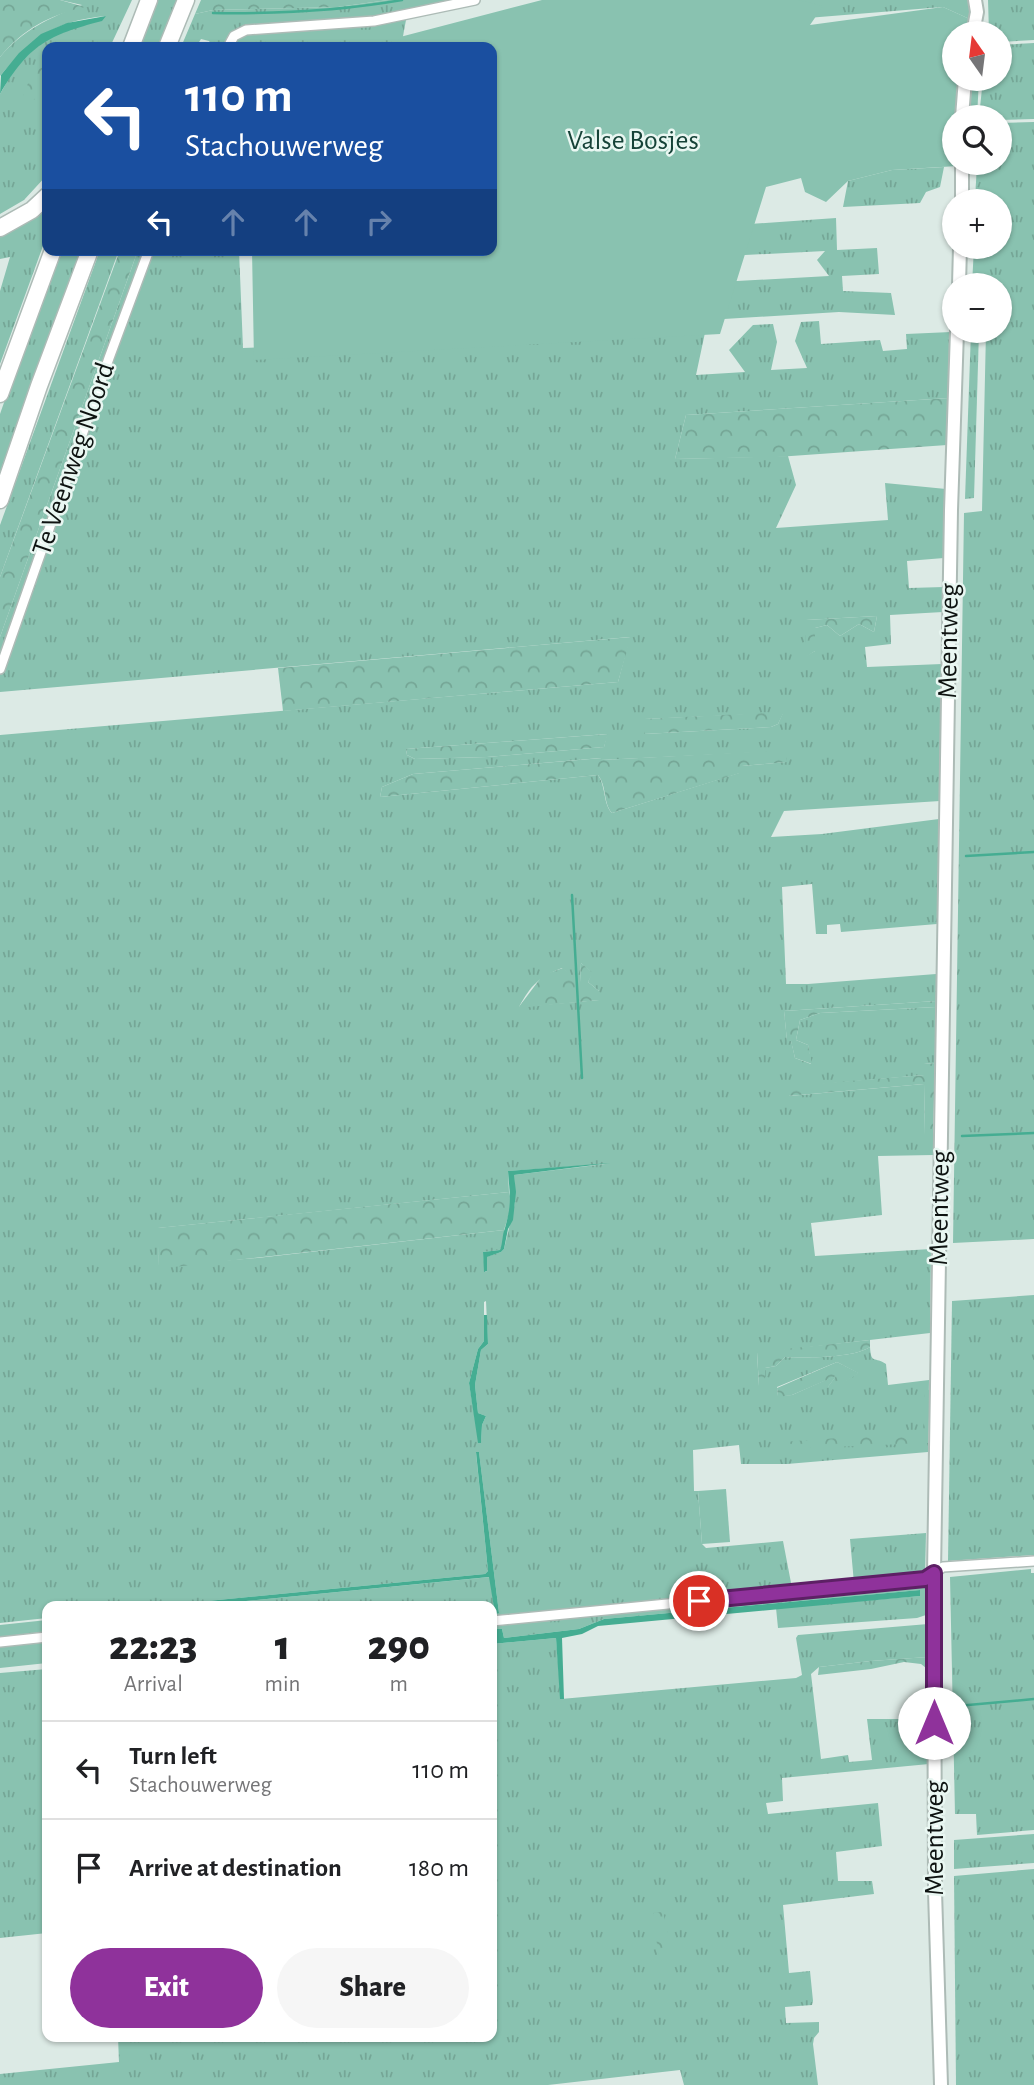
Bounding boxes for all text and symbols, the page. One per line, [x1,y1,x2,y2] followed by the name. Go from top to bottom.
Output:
[942,21,1012,91] north arrow
[942,21,1012,343] map controls
[70,70,161,161] icon: left
[185,72,293,121] text: 110 m
[942,105,1012,175] button: search
[567,127,699,155] park label: Valse Bosjes
[185,130,383,162] text: Stachouwerweg
[942,189,1012,259] button: +
[141,203,179,241] icon: left
[214,203,252,241] icon: ahead
[287,203,325,241] icon: ahead
[360,203,398,241] icon: right
[942,273,1012,343] button: −
[28,359,120,559] street label: Te Veenweg Noord
[934,583,964,699] street label: Meentweg
[925,1150,955,1266] street label: Meentweg
[669,1571,729,1631] pin
[680,1582,718,1620] icon: arrive
[109,1625,198,1667] text: 22:23
[275,1625,290,1667] text: 1
[368,1625,430,1667] text: 290
[124,1673,183,1696] text: Arrival
[265,1673,300,1696] text: min
[390,1673,408,1696] text: m
[897,1686,971,1760] position arrow
[129,1743,217,1769] text: Turn left
[70,1751,108,1789] icon: left
[412,1757,469,1783] text: 110 m
[129,1774,272,1797] text: Stachouwerweg
[921,1780,949,1896] street label: Meentweg
[70,1849,108,1887] icon: arrive
[129,1855,342,1881] text: Arrive at destination
[409,1855,469,1881] text: 180 m
[70,1948,263,2028] button: Exit
[277,1948,469,2028] button: Share

